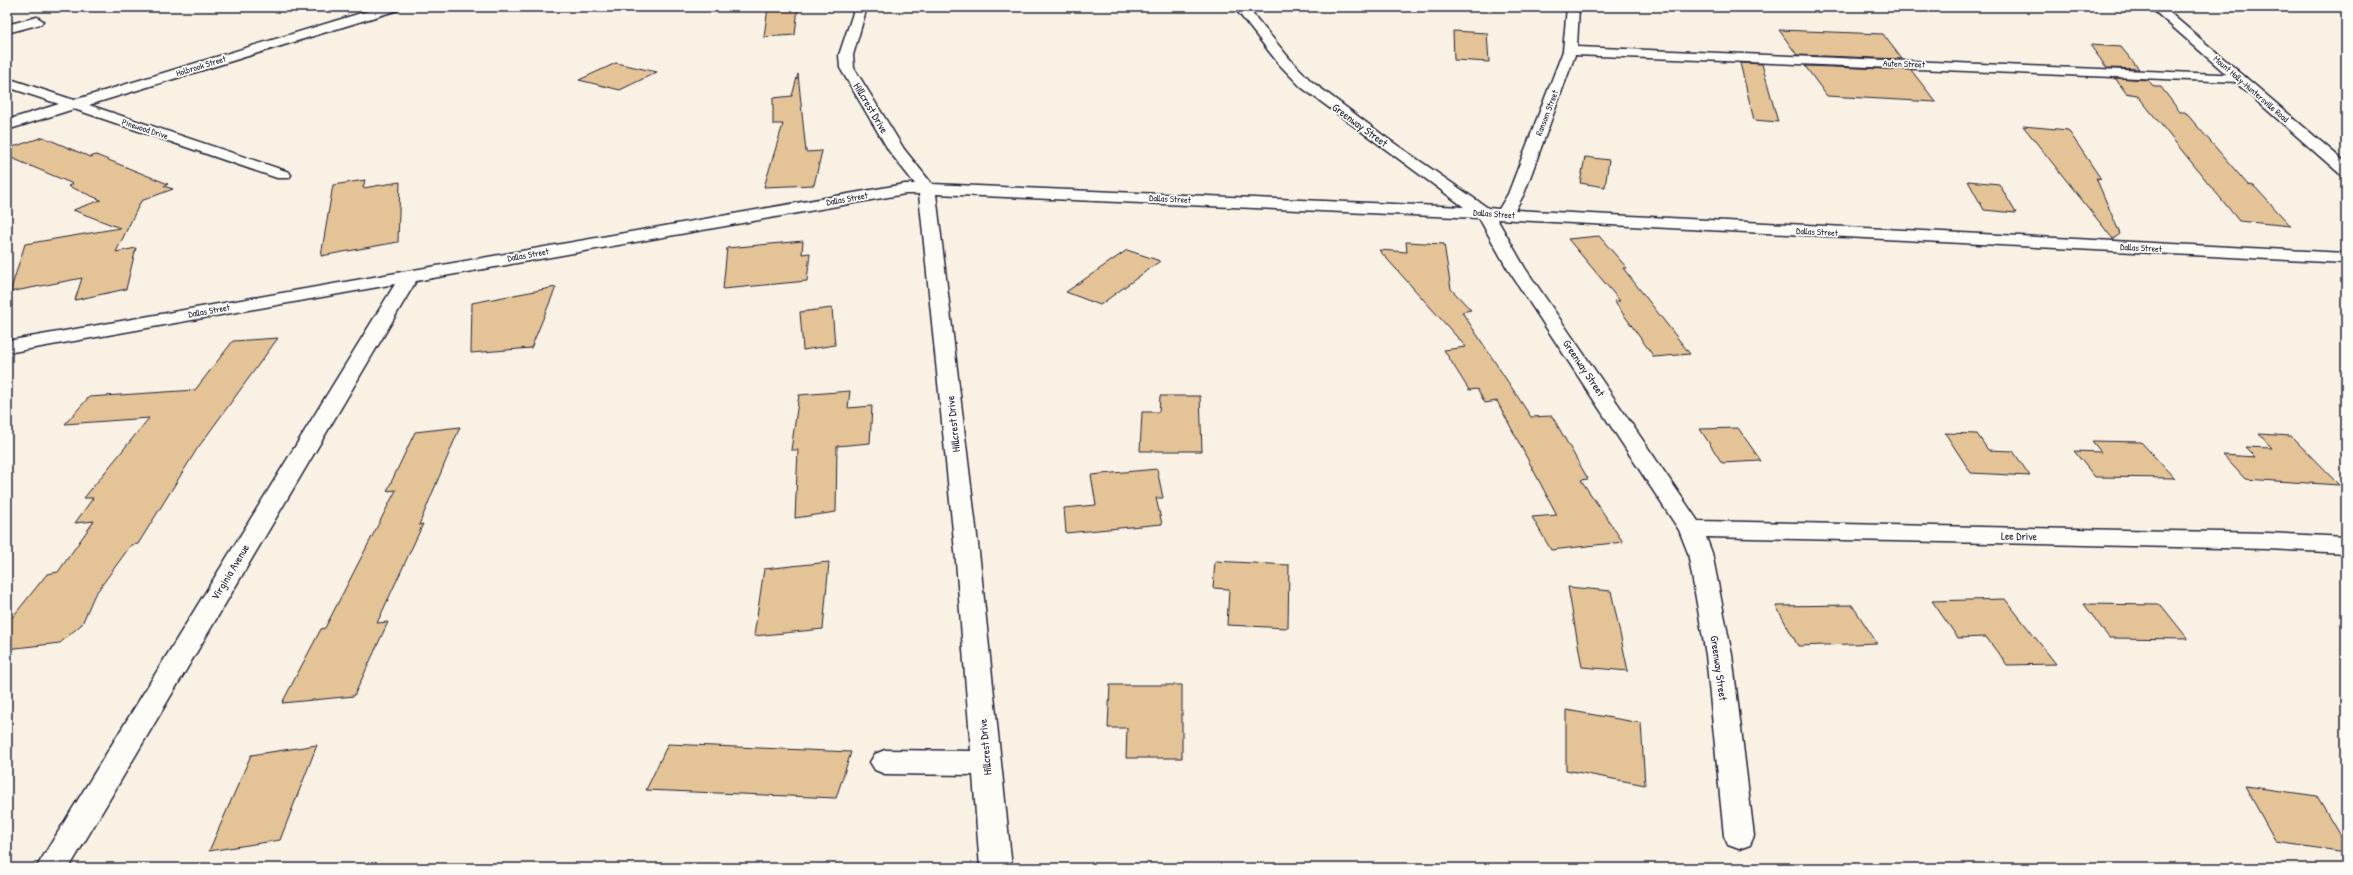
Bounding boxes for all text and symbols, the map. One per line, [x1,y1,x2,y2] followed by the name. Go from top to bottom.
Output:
[175,52,228,79] street label: Holbrook Street
[2211,53,2292,125] street label: Mount Holly-Huntersville Road
[1883,57,1926,71] street label: Auten Street
[850,80,892,136] street label: Hillcrest Drive
[1533,88,1562,138] street label: Ransom Street
[1329,100,1391,150] street label: Greenway Street
[120,116,170,142] street label: Pinewood Drive
[825,189,869,209] street label: Dallas Street
[1149,192,1192,206] street label: Dallas Street
[1473,207,1516,222] street label: Dallas Street
[1796,225,1839,239] street label: Dallas Street
[2120,241,2163,255] street label: Dallas Street
[506,245,550,265] street label: Dallas Street
[187,301,231,321] street label: Dallas Street
[1560,337,1608,399] street label: Greenway Street
[943,395,963,453] street label: Hillcrest Drive
[2001,529,2038,543] street label: Lee Drive
[208,541,252,602] street label: Virginia Avenue
[1708,635,1731,702] street label: Greenway Street
[976,718,994,776] street label: Hillcrest Drive

